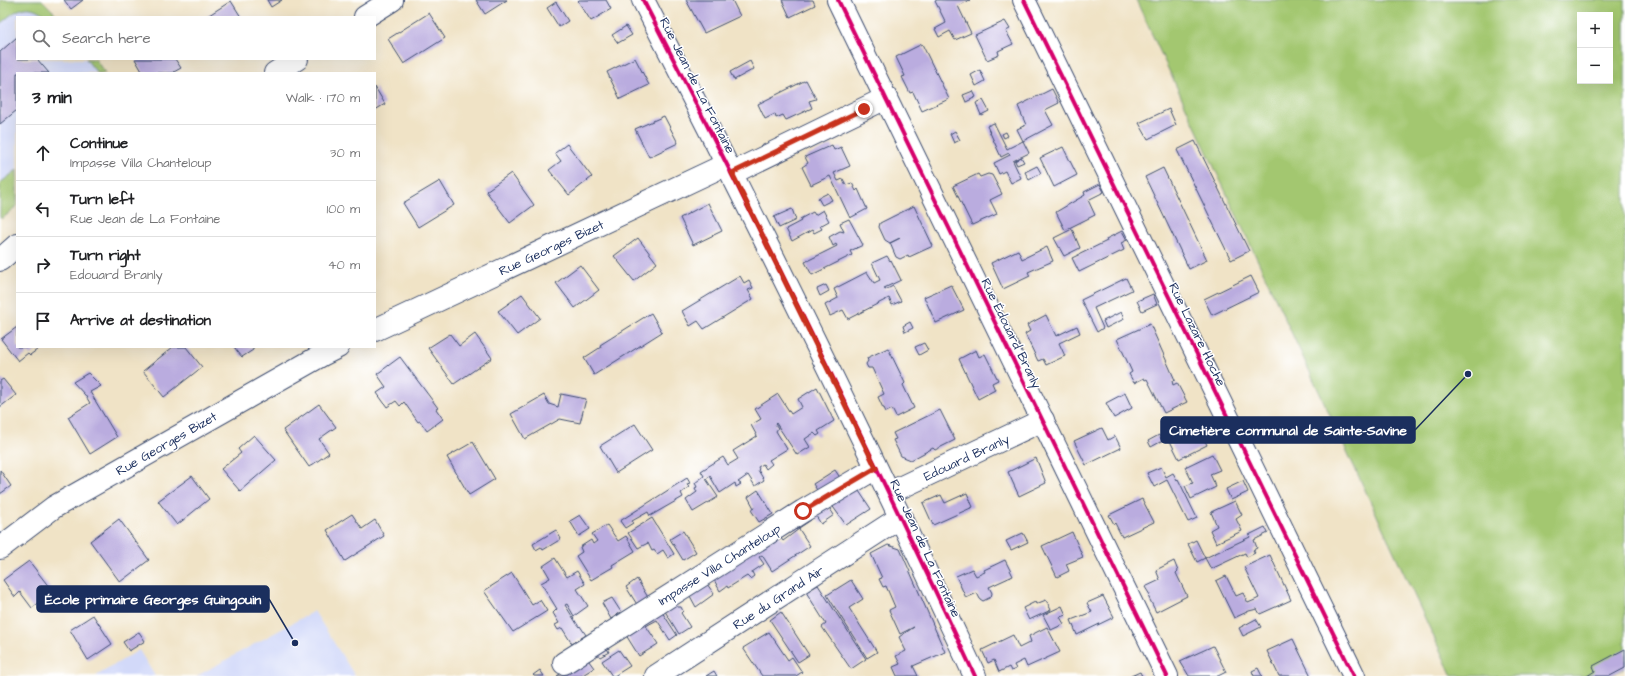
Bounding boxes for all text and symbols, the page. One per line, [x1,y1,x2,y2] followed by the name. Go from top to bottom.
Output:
[1577,12,1613,84] map controls
[1577,12,1613,48] button: +
[655,14,739,156] street label: Rue Jean de La Fontaine
[16,16,376,60] search box
[30,27,52,49] icon: search
[62,28,151,49] text: Search here
[1577,48,1613,84] button: −
[32,86,72,110] text: 3 min
[286,89,360,107] text: Walk · 170 m
[855,100,873,118] route end
[70,133,128,154] text: Continue
[32,142,54,164] icon: ahead
[330,144,360,162] text: 30 m
[70,154,212,172] text: Impasse Villa Chanteloup
[70,189,134,210] text: Turn left
[32,198,54,220] icon: left
[327,200,360,218] text: 100 m
[70,210,220,228] text: Rue Jean de La Fontaine
[496,215,608,281] street label: Rue Georges Bizet
[70,245,141,266] text: Turn right
[32,254,54,276] icon: right
[328,256,360,274] text: 40 m
[70,266,163,284] text: Edouard Branly
[976,275,1046,392] street label: Rue Édouard Branly
[1164,280,1230,389] street label: Rue Lazare Hoche
[32,310,54,332] icon: arrive
[70,310,211,331] text: Arrive at destination
[113,407,222,481] street label: Rue Georges Bizet
[1161,417,1415,443] callout: Cimetière communal de Sainte-Savine
[1169,421,1407,441] text: Cimetière communal de Sainte-Savine
[921,430,1013,487] street label: Edouard Branly
[885,477,965,620] street label: Rue Jean de La Fontaine
[794,502,812,520] route start
[655,520,784,610] street label: Impasse Villa Chanteloup
[730,562,828,634] street label: Rue du Grand Air
[37,586,269,612] callout: École primaire Georges Guingouin
[45,590,261,611] text: École primaire Georges Guingouin

